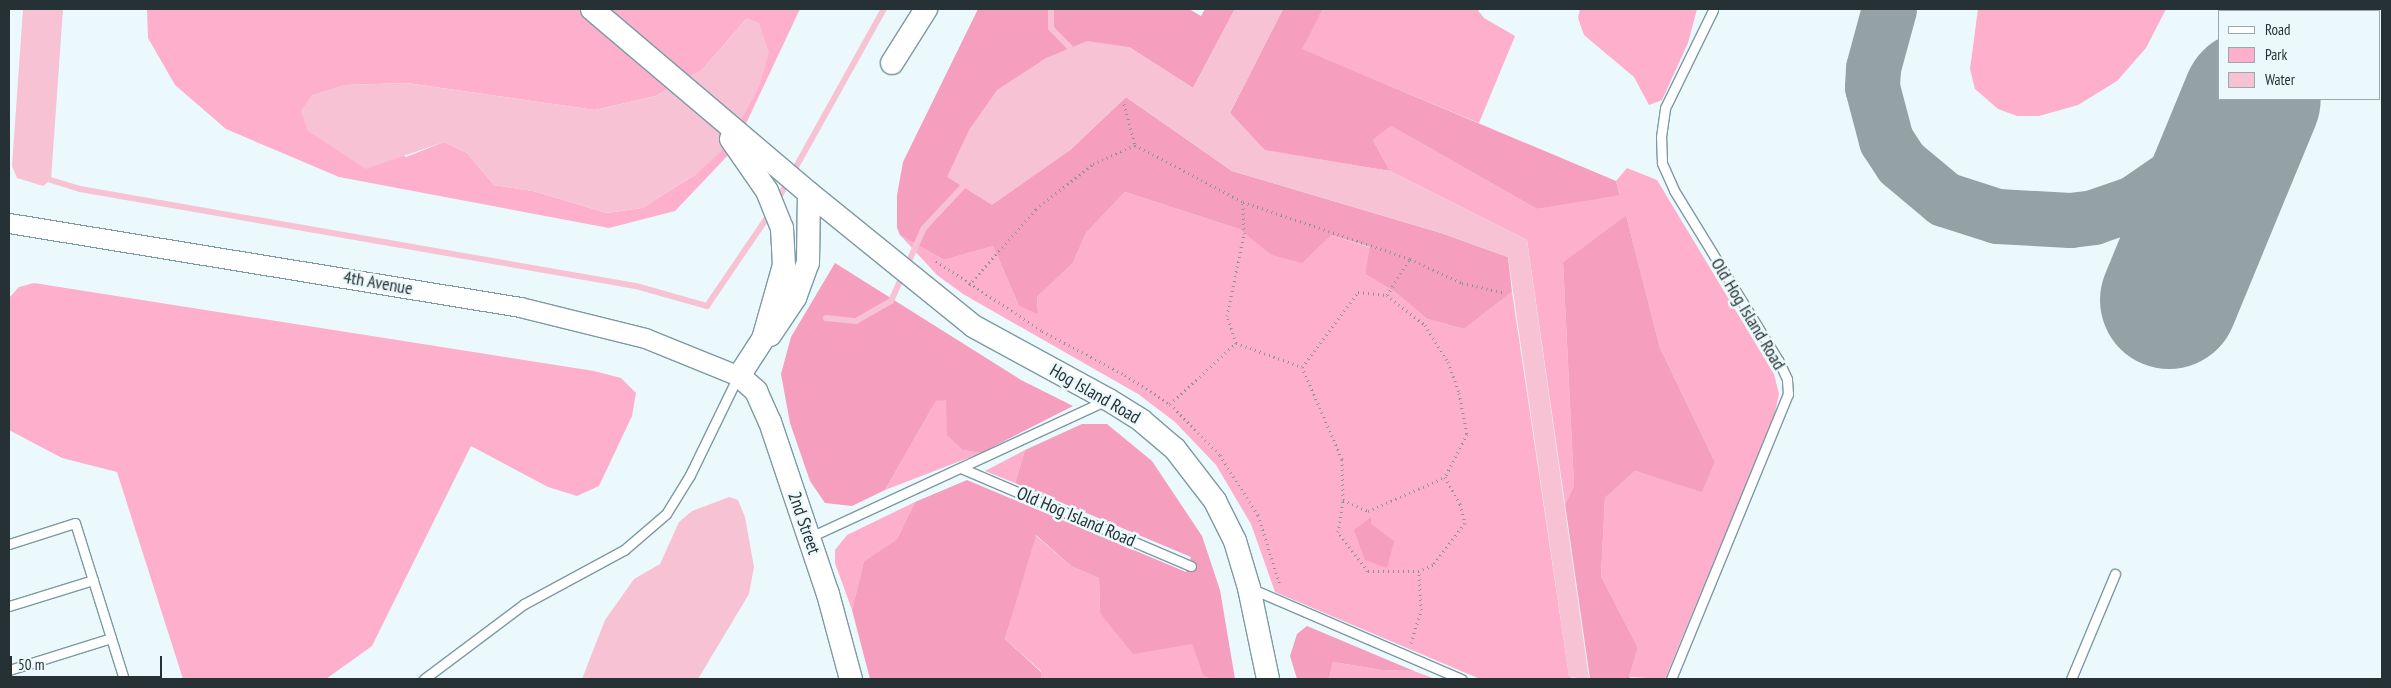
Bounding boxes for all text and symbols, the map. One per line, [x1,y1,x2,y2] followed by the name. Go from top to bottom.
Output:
[2218,10,2381,100] legend
[2265,20,2291,39] text: Road
[2265,45,2287,64] text: Park
[2265,70,2295,89] text: Water
[1706,254,1790,374] street label: Old Hog Island Road
[342,266,414,300] street label: 4th Avenue
[1046,359,1144,429] street label: Hog Island Road
[1014,482,1138,552] street label: Old Hog Island Road
[783,489,825,557] street label: 2nd Street
[12,646,165,678] scale bar
[18,655,44,674] text: 50 m

